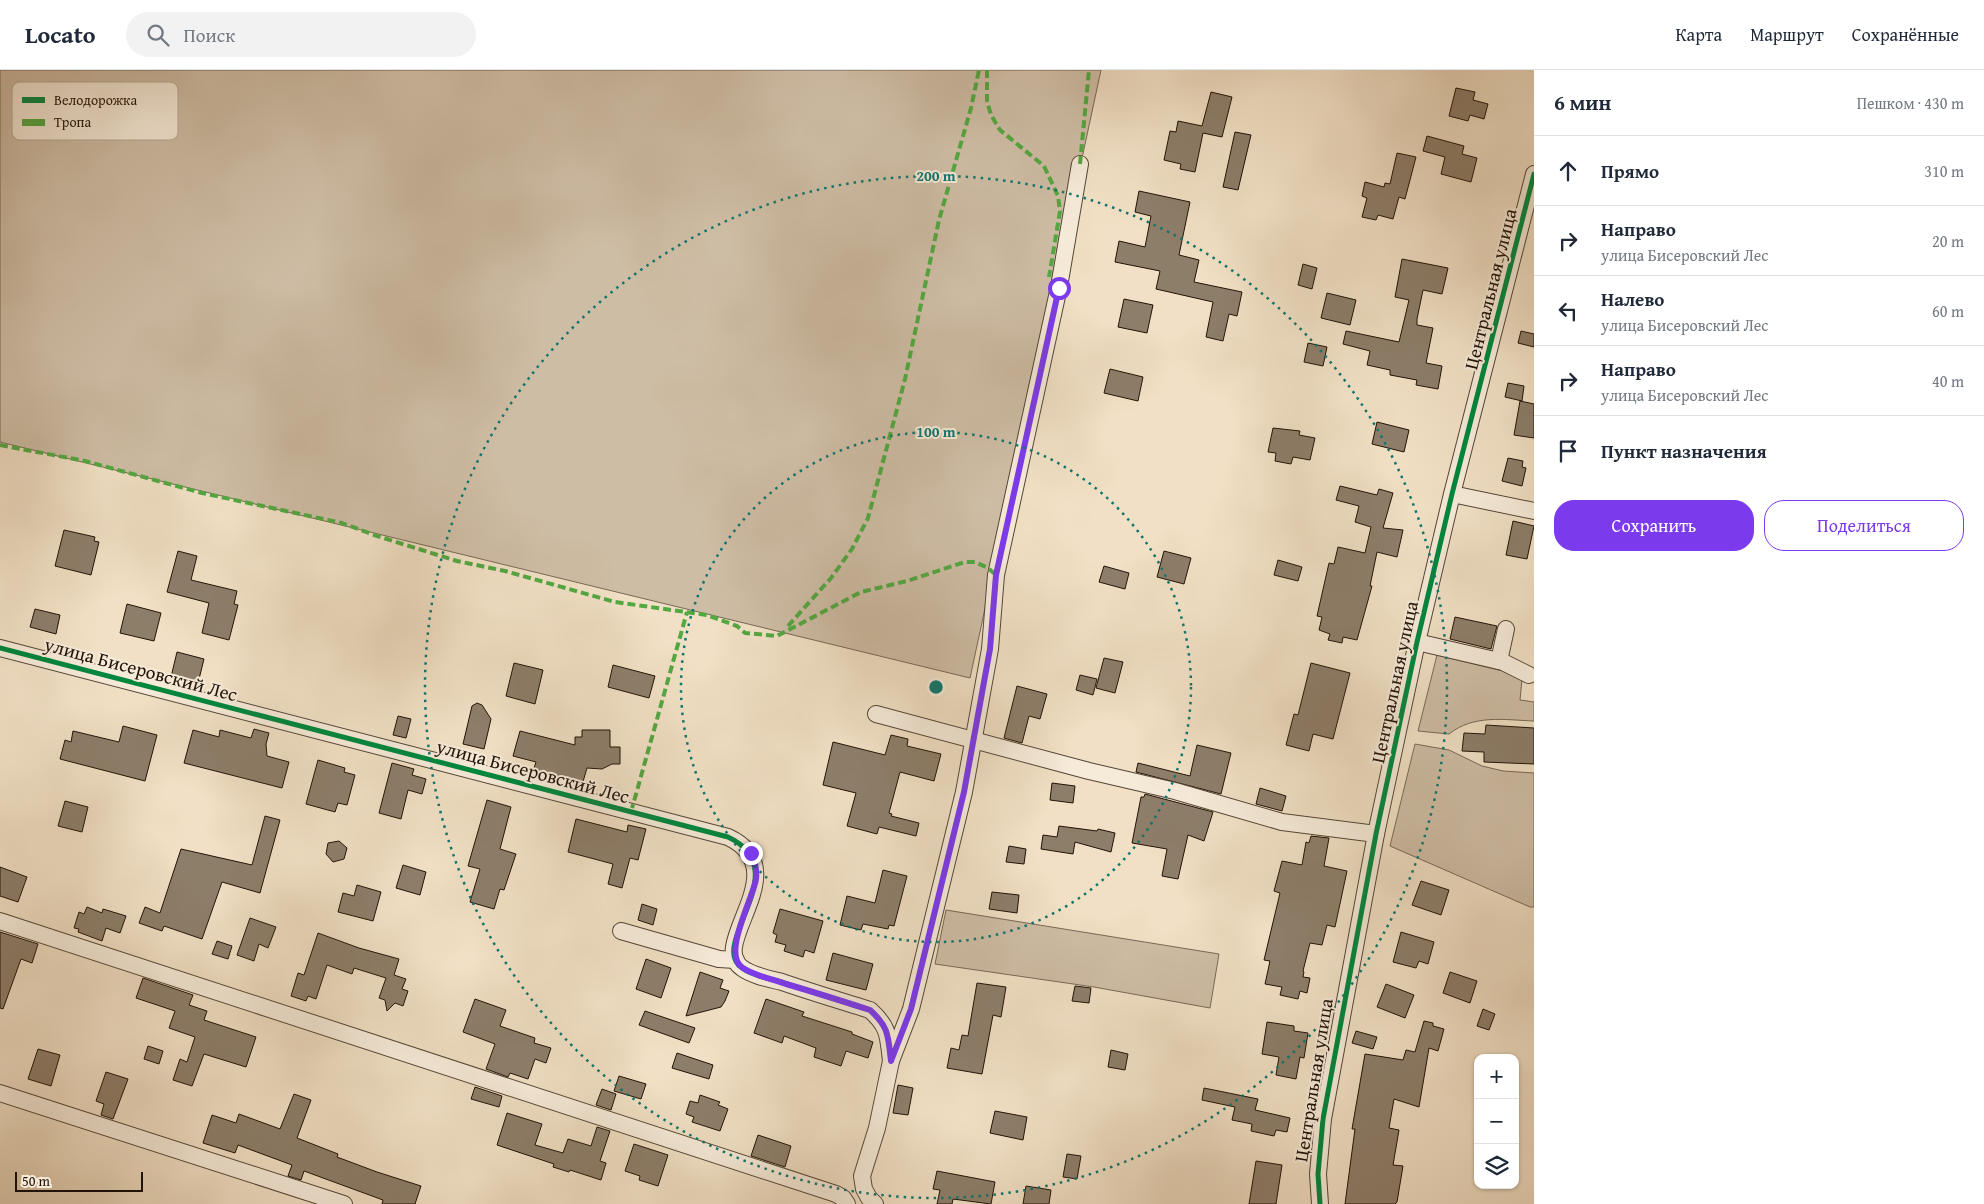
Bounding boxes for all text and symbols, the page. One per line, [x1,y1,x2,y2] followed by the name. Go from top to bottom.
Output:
[126,12,476,57] search box
[25,17,96,52] text: Locato
[144,21,172,49] icon: search
[184,21,235,49] text: Поиск
[1676,21,1722,48] text: Карта
[1750,21,1824,48] text: Маршрут
[1852,21,1959,48] text: Сохранённые
[12,82,178,140] legend
[1554,87,1611,118] text: 6 мин
[54,90,137,110] text: Велодорожка
[1857,91,1964,115] text: Пешком · 430 m
[54,112,91,132] text: Тропа
[1554,157,1582,185] icon: ahead
[1601,157,1659,185] text: Прямо
[1924,159,1964,183] text: 310 m
[916,165,956,186] text: 200 m
[1456,205,1524,373] street label: Центральная улица
[1601,215,1676,243] text: Направо
[1554,227,1582,255] icon: right
[1932,229,1964,253] text: 20 m
[1601,243,1768,267] text: улица Бисеровский Лес
[1048,277,1071,300] route start
[1601,285,1664,313] text: Налево
[1554,297,1582,325] icon: left
[1932,299,1964,323] text: 60 m
[1601,313,1768,337] text: улица Бисеровский Лес
[1601,355,1676,383] text: Направо
[1554,367,1582,395] icon: right
[1932,369,1964,393] text: 40 m
[1601,383,1768,407] text: улица Бисеровский Лес
[916,421,956,442] text: 100 m
[1554,437,1582,465] icon: arrive
[1601,437,1767,465] text: Пункт назначения
[1554,500,1754,551] button: Сохранить
[1764,500,1964,551] button: Поделиться
[1363,598,1425,766] street label: Центральная улица
[40,630,241,708] street label: улица Бисеровский Лес
[927,678,945,696] centre of rings
[432,732,633,810] street label: улица Бисеровский Лес
[740,842,763,865] route end
[1286,996,1340,1164] street label: Центральная улица
[1474,1054,1519,1189] map controls
[1474,1054,1519,1099] button: +
[1474,1099,1519,1144] button: −
[1474,1144,1519,1189] button: layers
[15,1169,142,1192] scale bar
[22,1171,50,1191] text: 50 m

